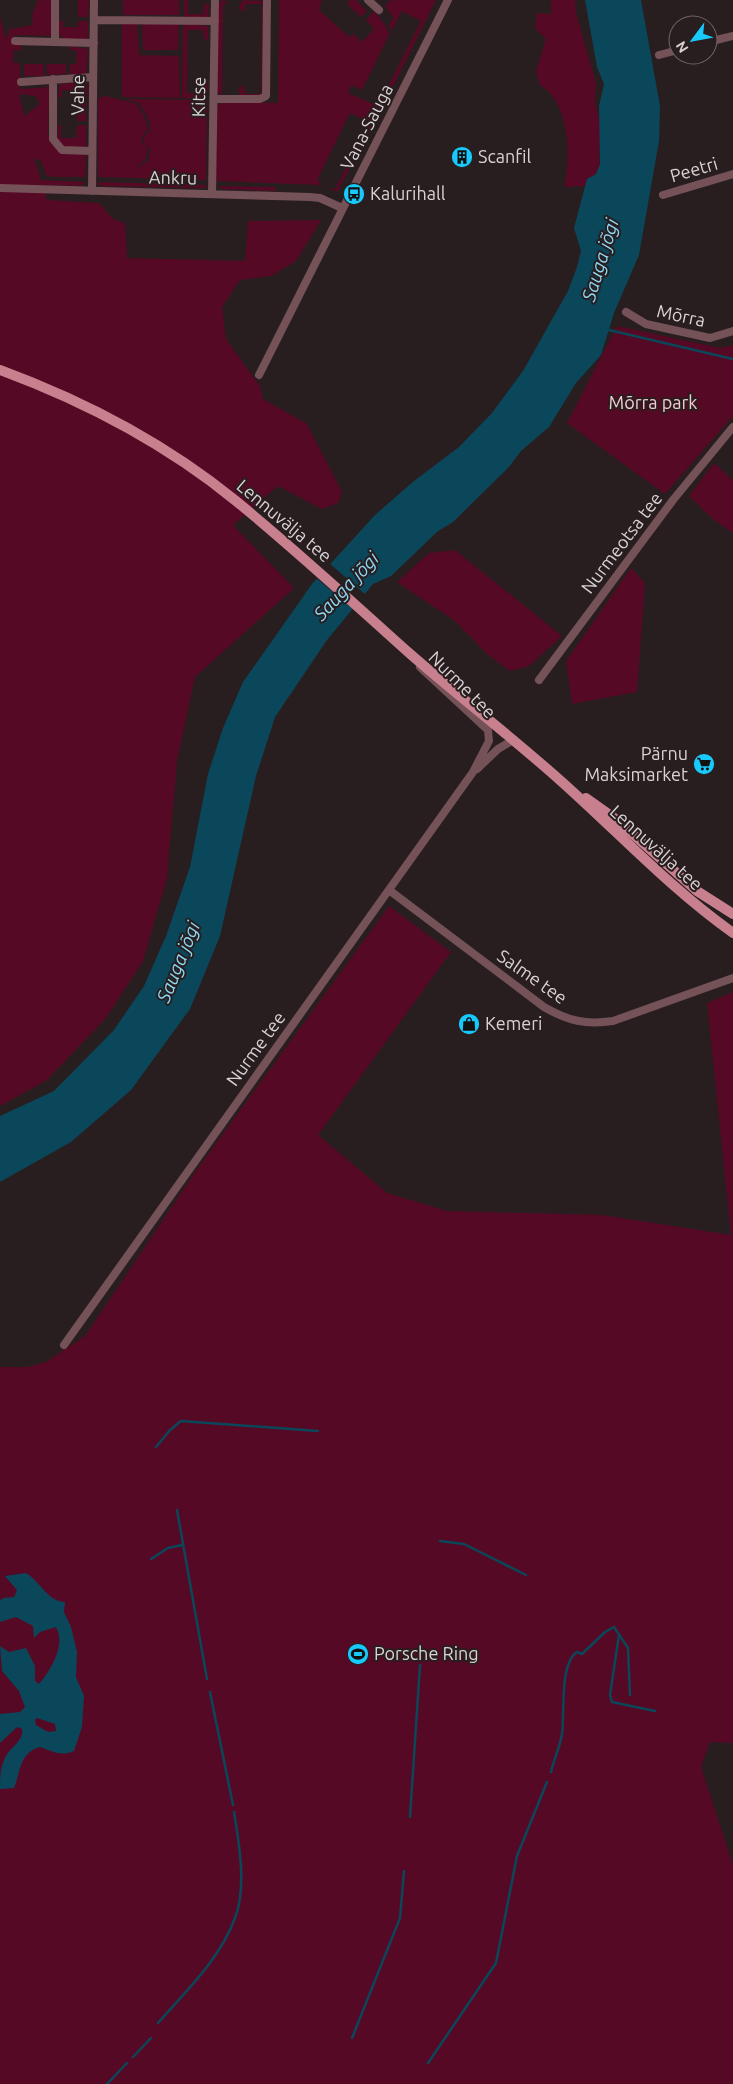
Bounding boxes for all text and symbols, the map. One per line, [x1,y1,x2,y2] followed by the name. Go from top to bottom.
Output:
[668,15,718,65] north arrow
[672,38,692,56] text: N
[67,75,87,115] street label: Vahe
[188,77,208,117] street label: Kitse
[336,80,396,173] street label: Vana-Sauga
[450,145,474,169] building icon: Scanfil
[478,146,532,166] place label: Scanfil
[668,153,720,185] street label: Peetri
[149,167,197,187] street label: Ankru
[342,182,366,206] bus stop icon: Kalurihall
[370,183,446,203] place label: Kalurihall
[577,215,623,305] water label: Sauga jõgi
[655,300,707,330] street label: Mõrra
[609,392,697,412] park label: Mõrra park
[233,475,336,566] street label: Lennuvälja tee
[577,488,666,597] street label: Nurmeotsa tee
[308,546,384,625] water label: Sauga jõgi
[425,647,500,722] street label: Nurme tee
[584,743,688,784] place label: Pärnu Maksimarket
[692,752,716,776] supermarket icon: Pärnu Maksimarket
[606,801,707,894] street label: Lennuvälja tee
[151,917,205,1007] water label: Sauga jõgi
[494,945,571,1007] street label: Salme tee
[222,1008,289,1089] street label: Nurme tee
[457,1012,481,1036] shop icon: Kemeri
[485,1013,542,1033] place label: Kemeri
[346,1642,370,1666] sports icon: Porsche Ring
[374,1643,479,1663] place label: Porsche Ring

